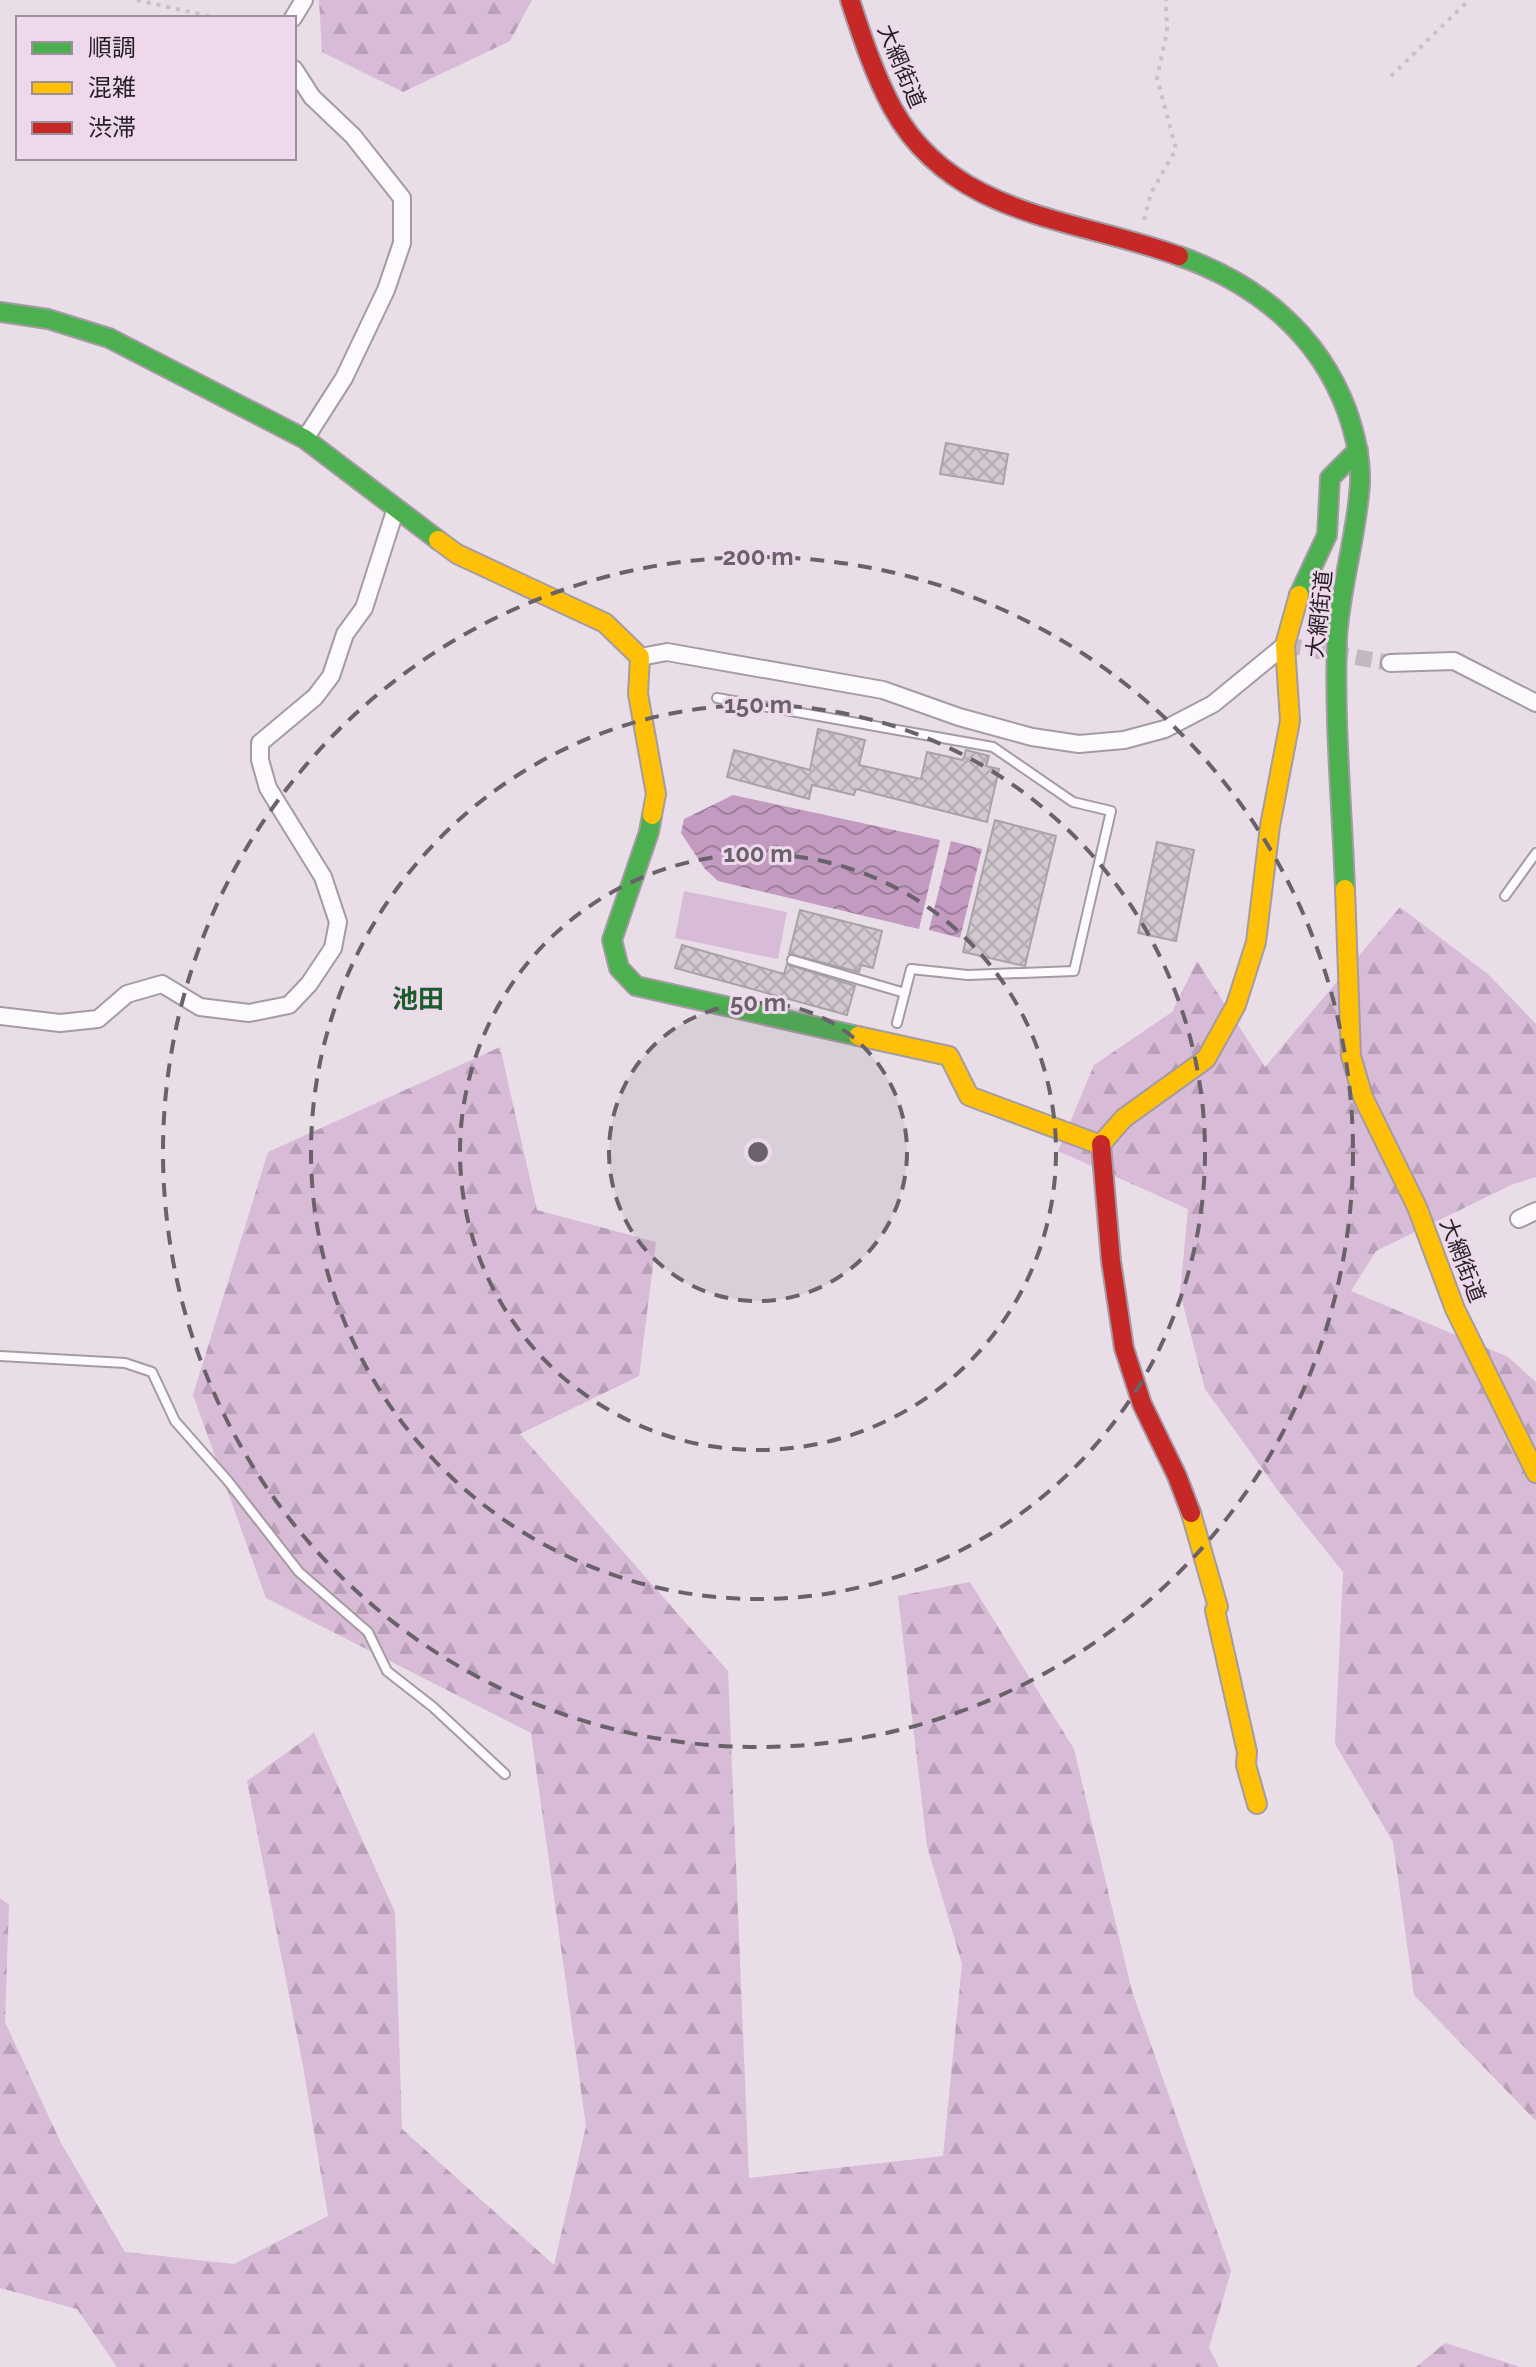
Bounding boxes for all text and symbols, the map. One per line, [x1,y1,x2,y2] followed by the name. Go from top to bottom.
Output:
[16,16,296,160] legend
[873,20,931,112] street label: 大網街道
[88,33,136,62] text: 順調
[88,73,136,102] text: 混雑
[88,113,136,142] text: 渋滞
[722,542,794,571] text: 200 m
[1301,569,1337,659] street label: 大網街道
[724,690,792,719] text: 150 m
[723,839,793,868] text: 100 m
[392,984,444,1014] district label: 池田
[730,988,786,1017] text: 50 m
[744,1138,772,1166] centre of rings
[1435,1214,1491,1306] street label: 大網街道

